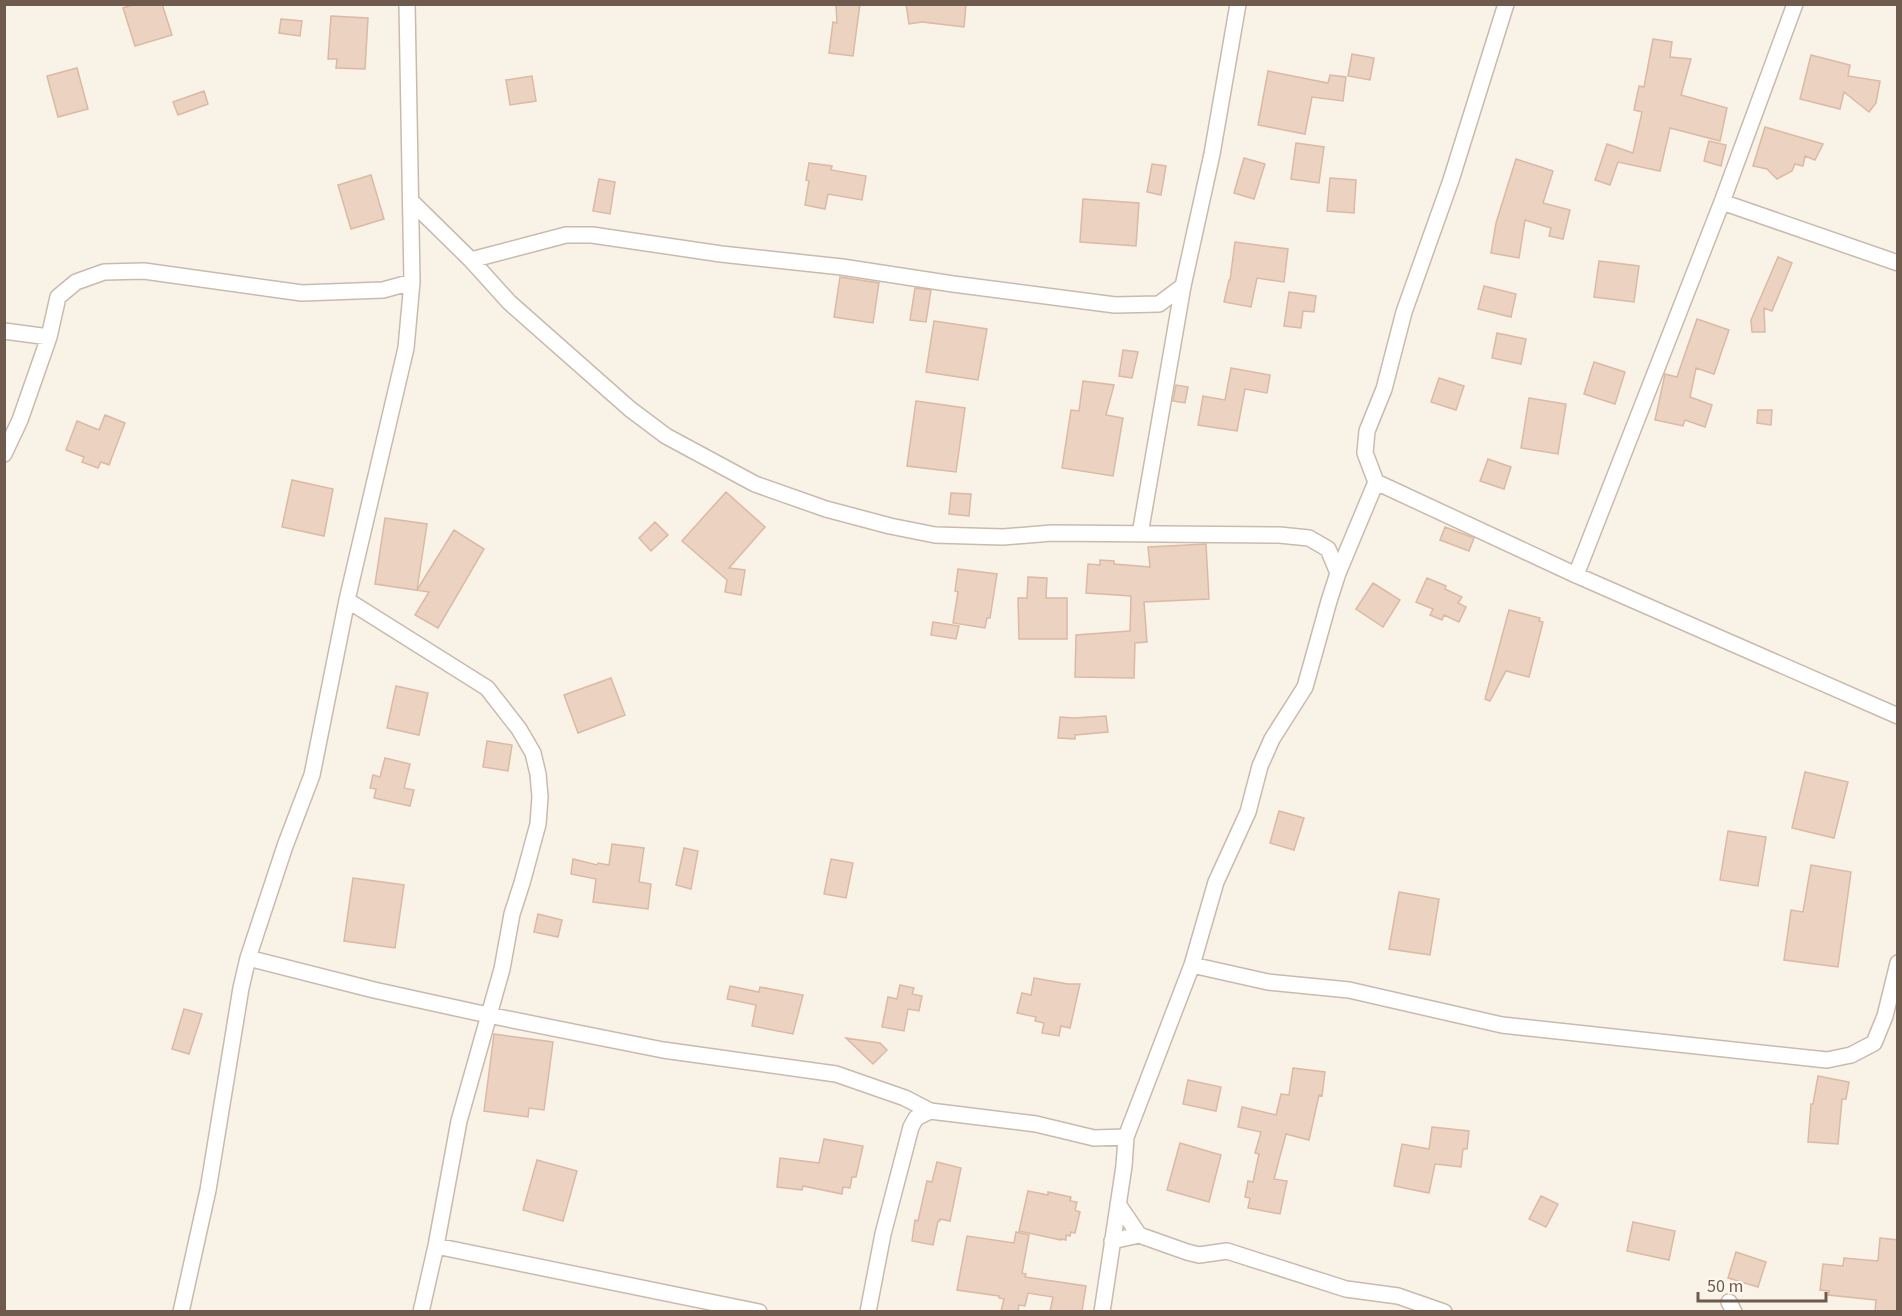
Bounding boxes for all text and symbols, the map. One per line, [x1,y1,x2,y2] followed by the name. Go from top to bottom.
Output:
[1698,1265,1826,1303] scale bar
[1707,1274,1743,1299] text: 50 m

